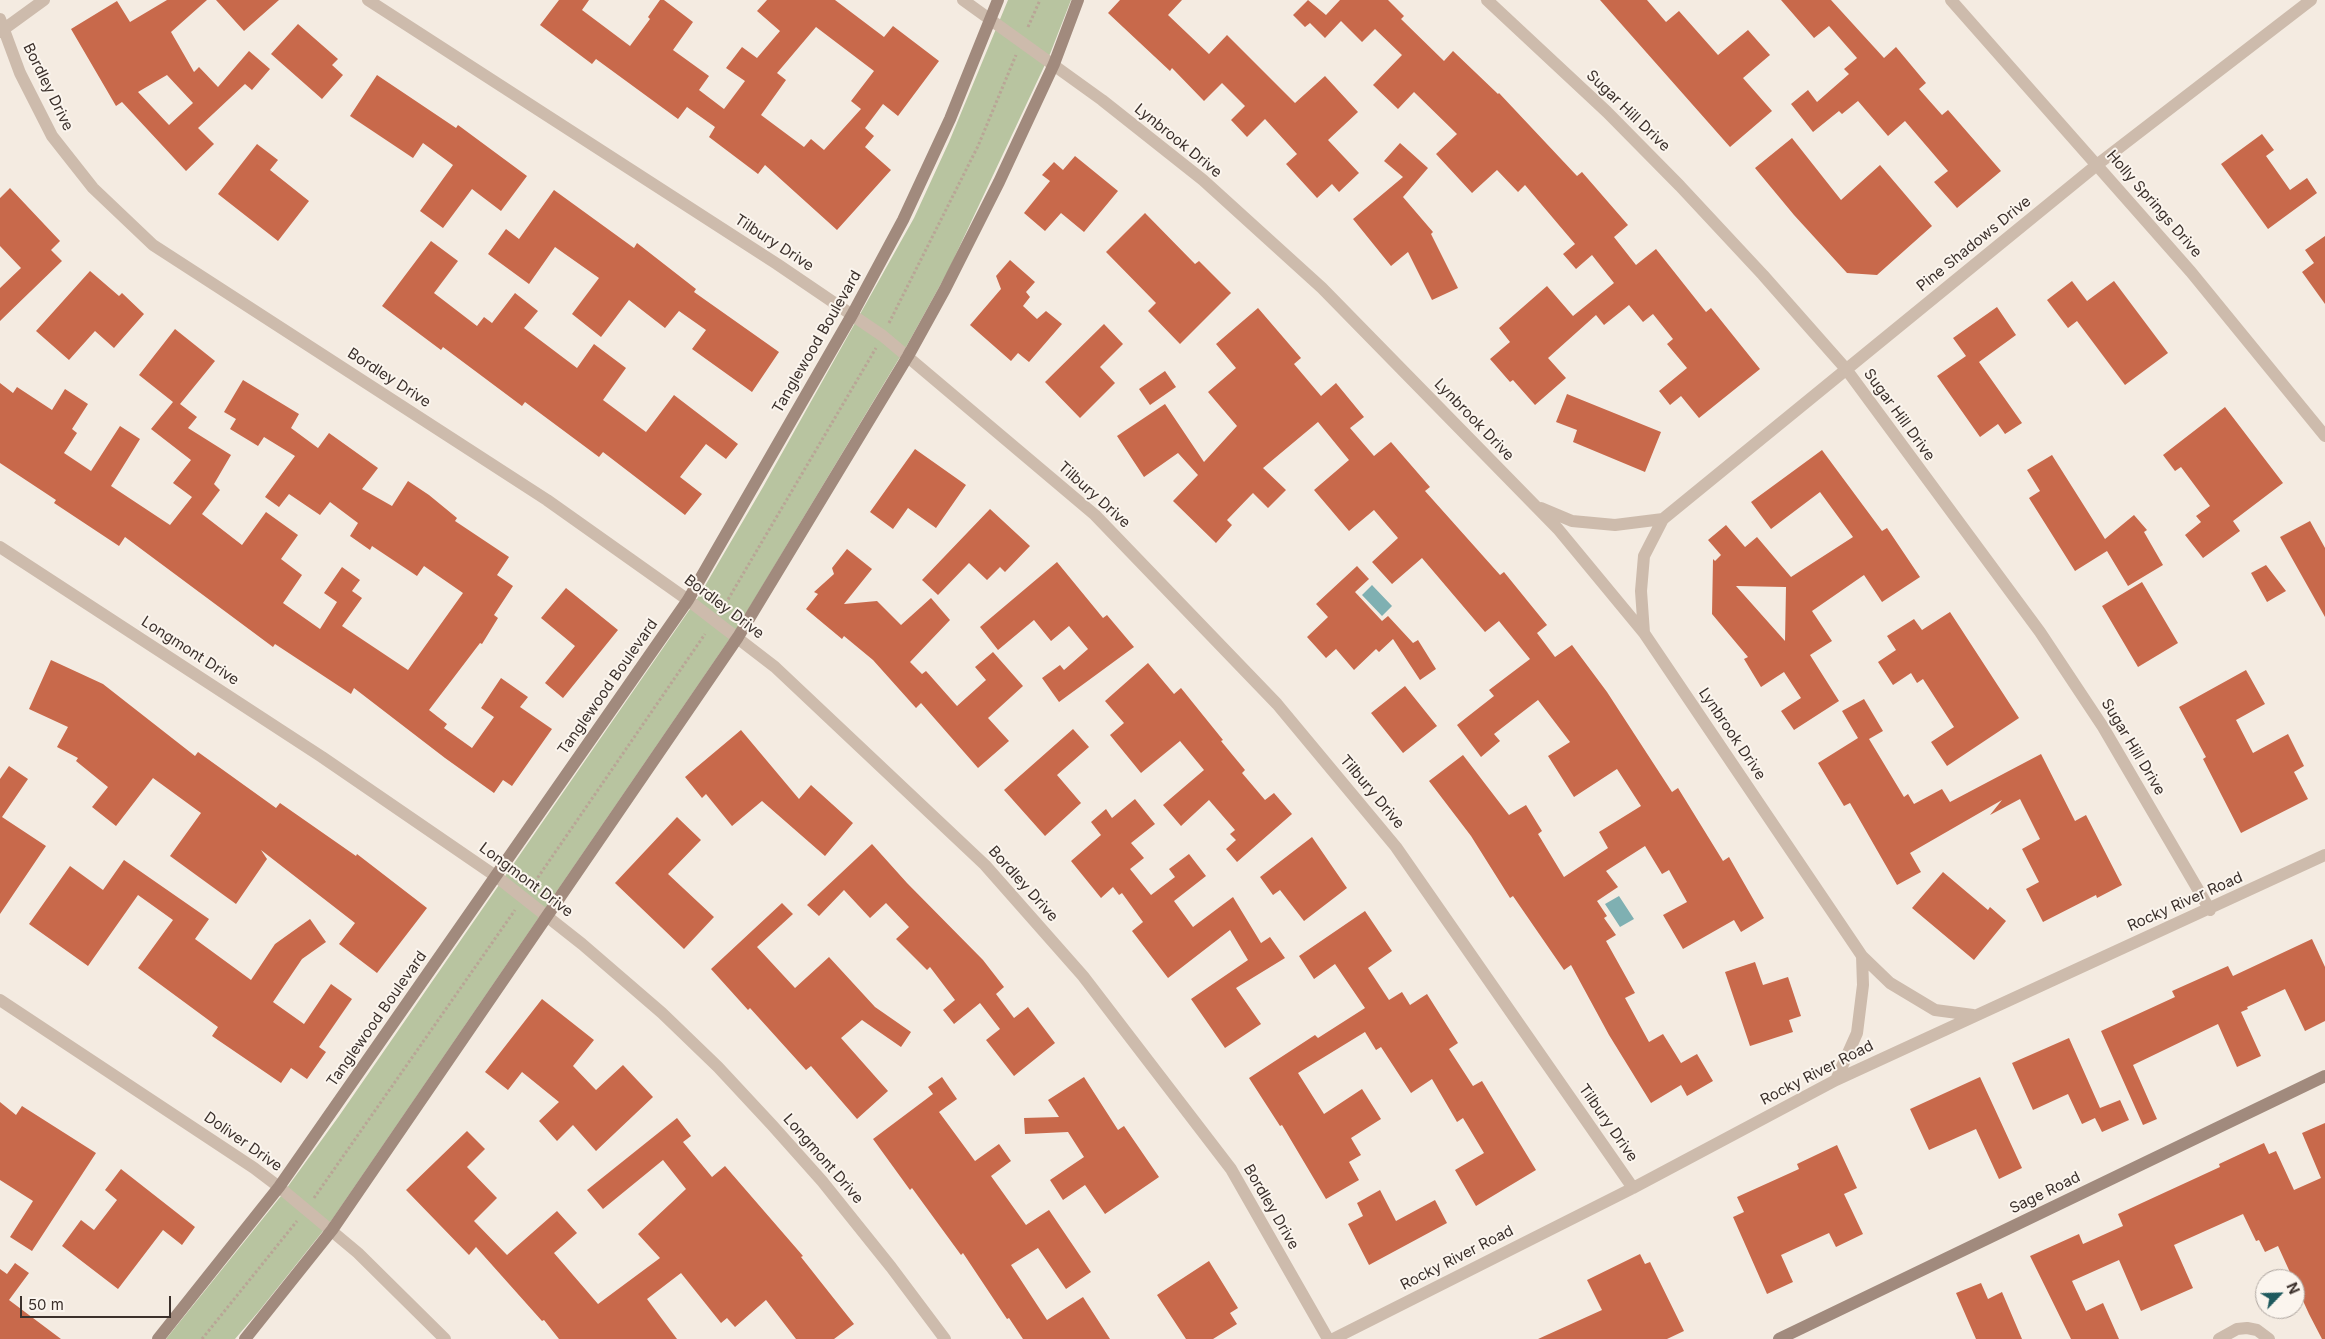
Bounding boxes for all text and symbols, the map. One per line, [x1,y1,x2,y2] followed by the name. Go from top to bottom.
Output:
[19,40,77,134] street label: Bordley Drive
[1582,67,1674,155] street label: Sugar Hill Drive
[1131,100,1225,182] street label: Lynbrook Drive
[2103,147,2205,261] street label: Holly Springs Drive
[1913,192,2035,296] street label: Pine Shadows Drive
[731,211,817,275] street label: Tilbury Drive
[769,267,865,417] street label: Tanglewood Boulevard
[344,344,434,412] street label: Bordley Drive
[1860,365,1938,465] street label: Sugar Hill Drive
[1430,375,1518,465] street label: Lynbrook Drive
[1054,458,1134,532] street label: Tilbury Drive
[681,571,767,643] street label: Bordley Drive
[138,613,242,689] street label: Longmont Drive
[554,616,662,758] street label: Tanglewood Boulevard
[1695,685,1769,783] street label: Lynbrook Drive
[2097,695,2169,799] street label: Sugar Hill Drive
[1336,751,1408,833] street label: Tilbury Drive
[476,839,576,921] street label: Longmont Drive
[984,843,1062,925] street label: Bordley Drive
[2125,869,2245,935] street label: Rocky River Road
[323,948,431,1090] street label: Tanglewood Boulevard
[1758,1037,1876,1109] street label: Rocky River Road
[1575,1081,1641,1165] street label: Tilbury Drive
[201,1109,285,1175] street label: Doliver Drive
[779,1110,867,1208] street label: Longmont Drive
[1239,1161,1303,1253] street label: Bordley Drive
[2007,1168,2083,1218] street label: Sage Road
[1398,1222,1516,1294] street label: Rocky River Road
[2255,1269,2305,1319] north arrow
[2283,1280,2303,1296] text: N
[22,1286,174,1318] scale bar
[28,1295,64,1314] text: 50 m

